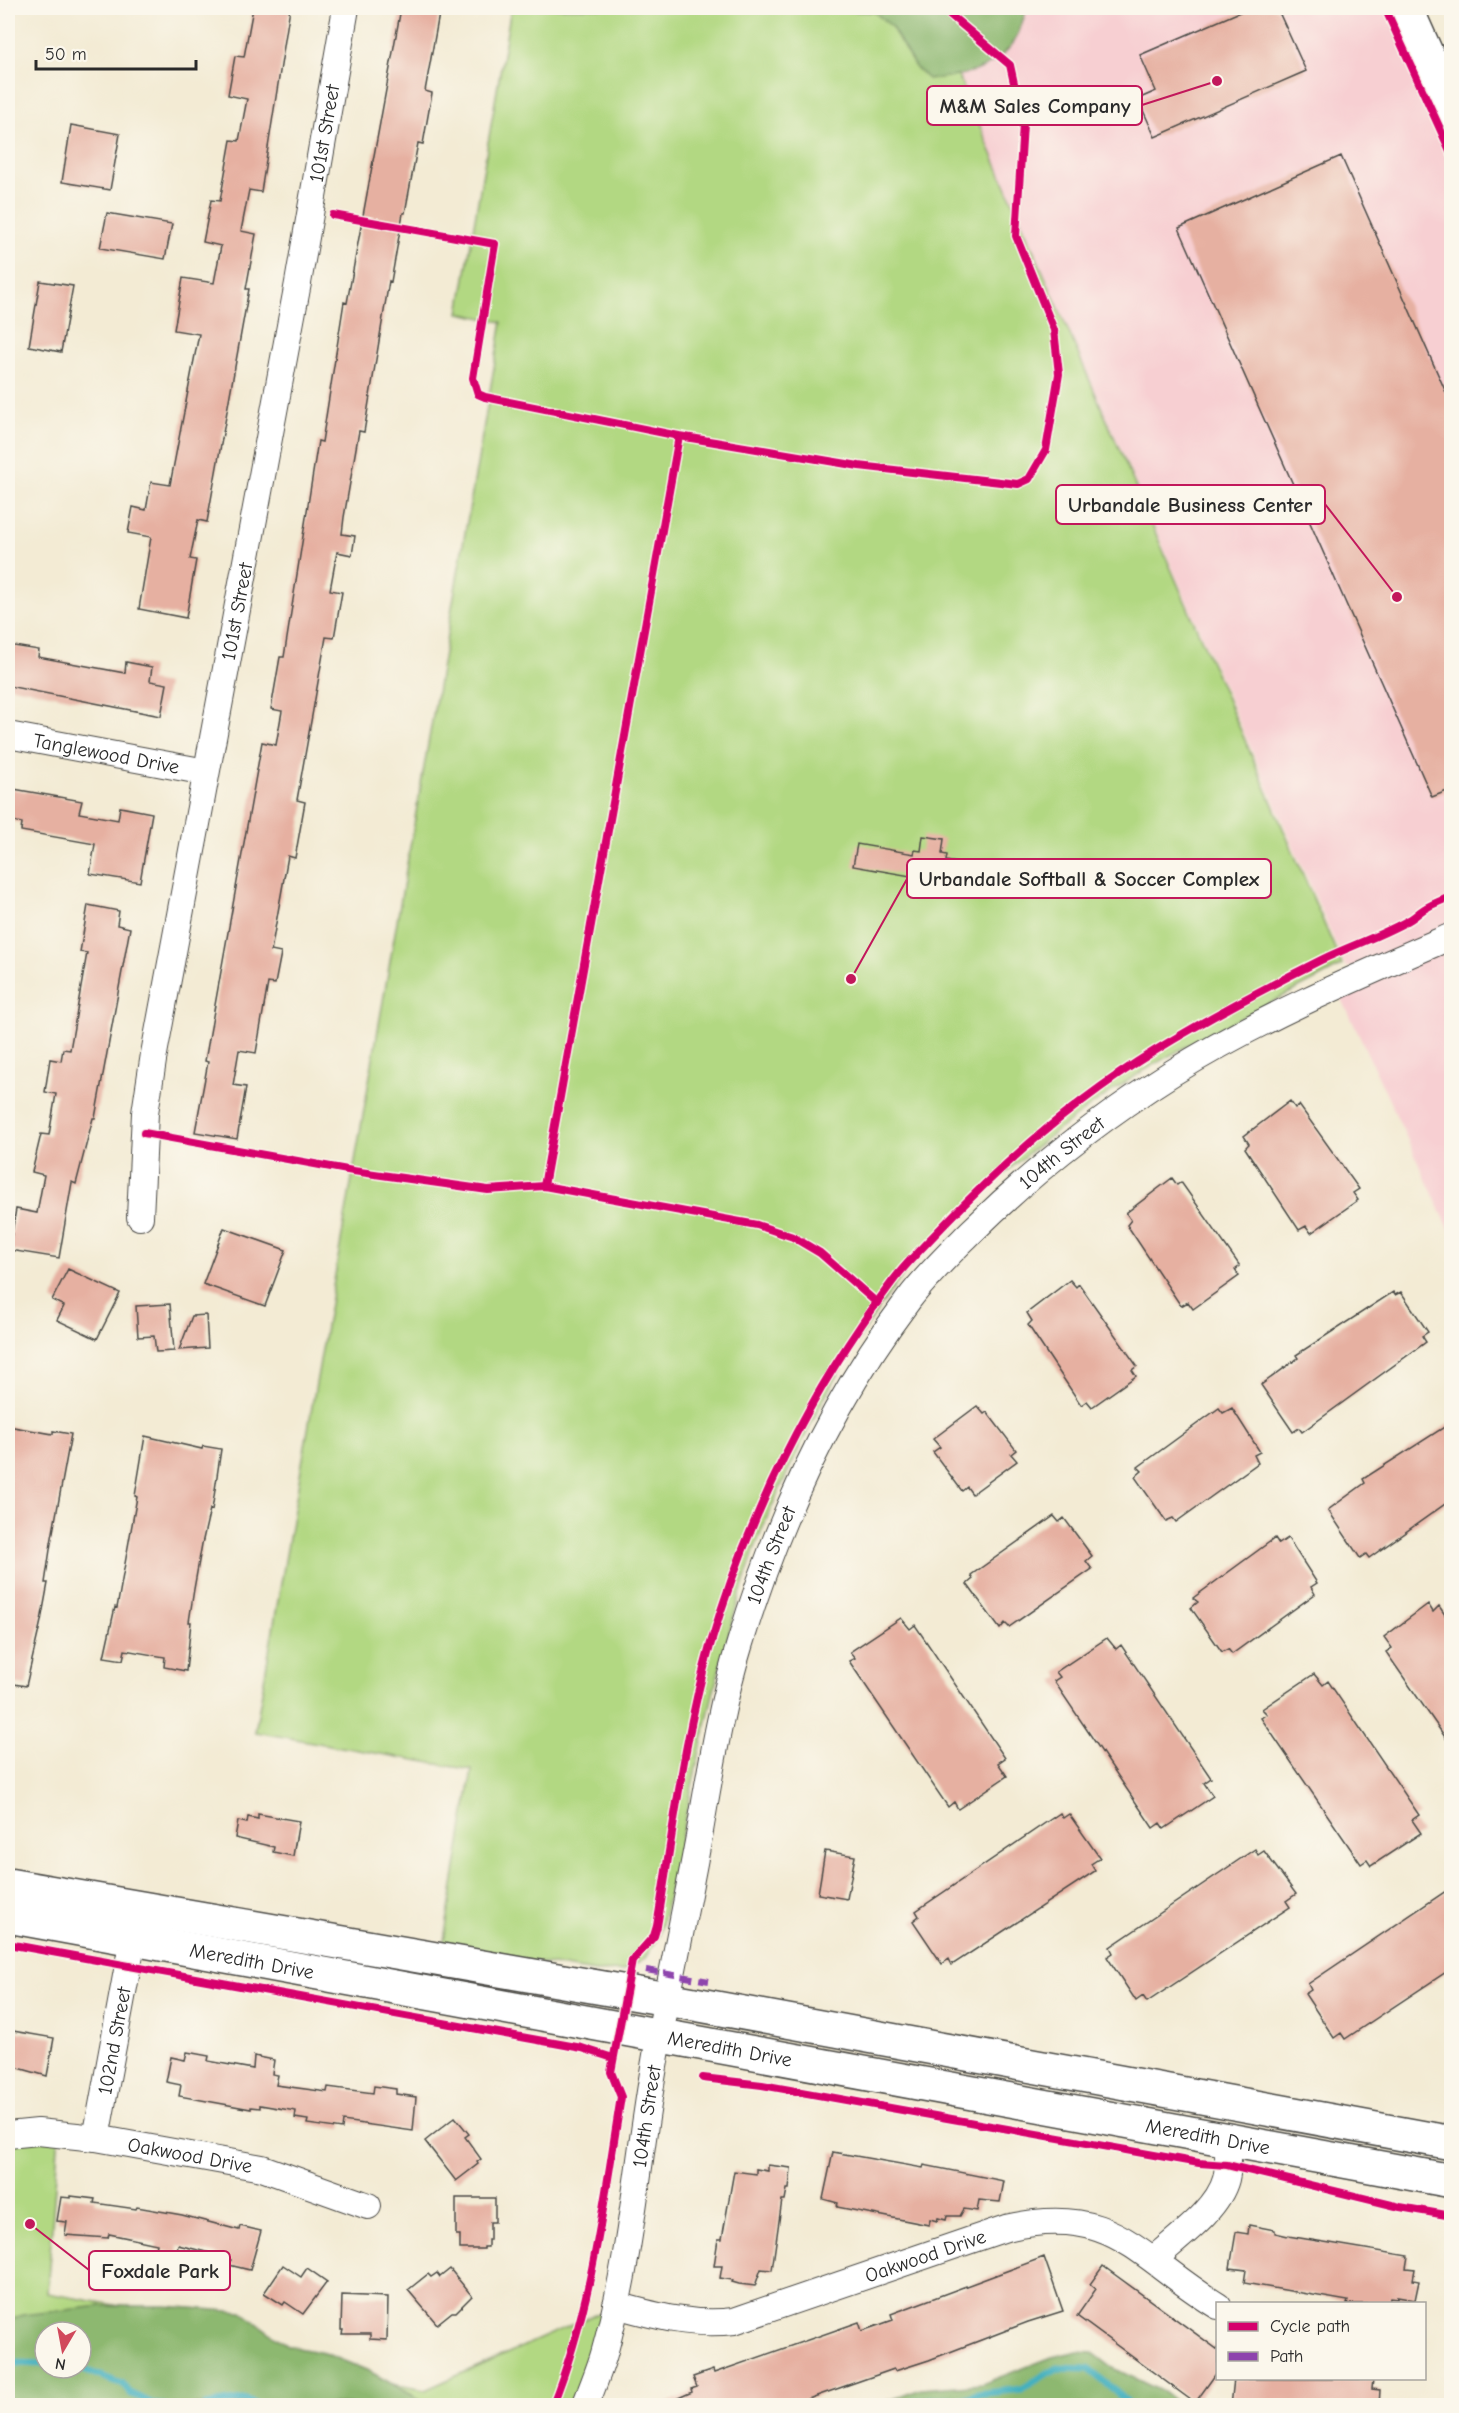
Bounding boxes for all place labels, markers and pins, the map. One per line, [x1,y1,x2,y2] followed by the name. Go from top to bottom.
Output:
[927,86,1142,125] callout: M&M Sales Company
[1056,485,1325,524] callout: Urbandale Business Center
[907,859,1271,898] callout: Urbandale Softball & Soccer Complex
[89,2251,230,2290] callout: Foxdale Park

